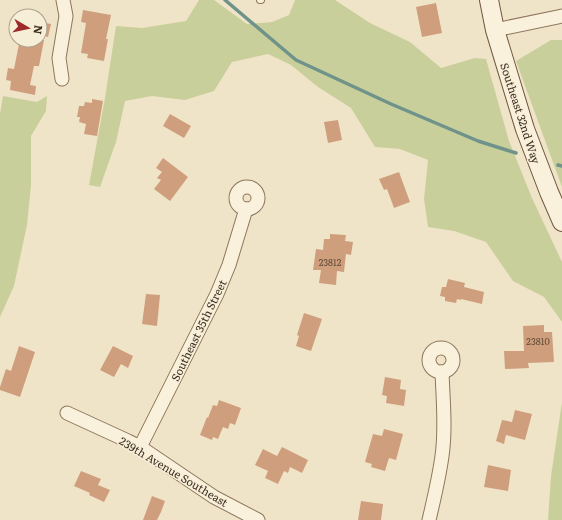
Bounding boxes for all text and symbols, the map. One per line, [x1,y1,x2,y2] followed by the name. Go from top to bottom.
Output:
[8,8,48,48] north arrow
[30,24,47,36] text: N
[497,61,545,166] street label: Southeast 32nd Way
[319,255,342,269] house number: 23812
[166,276,230,383] street label: Southeast 35th Street
[526,334,550,348] house number: 23810
[117,432,232,510] street label: 239th Avenue Southeast

